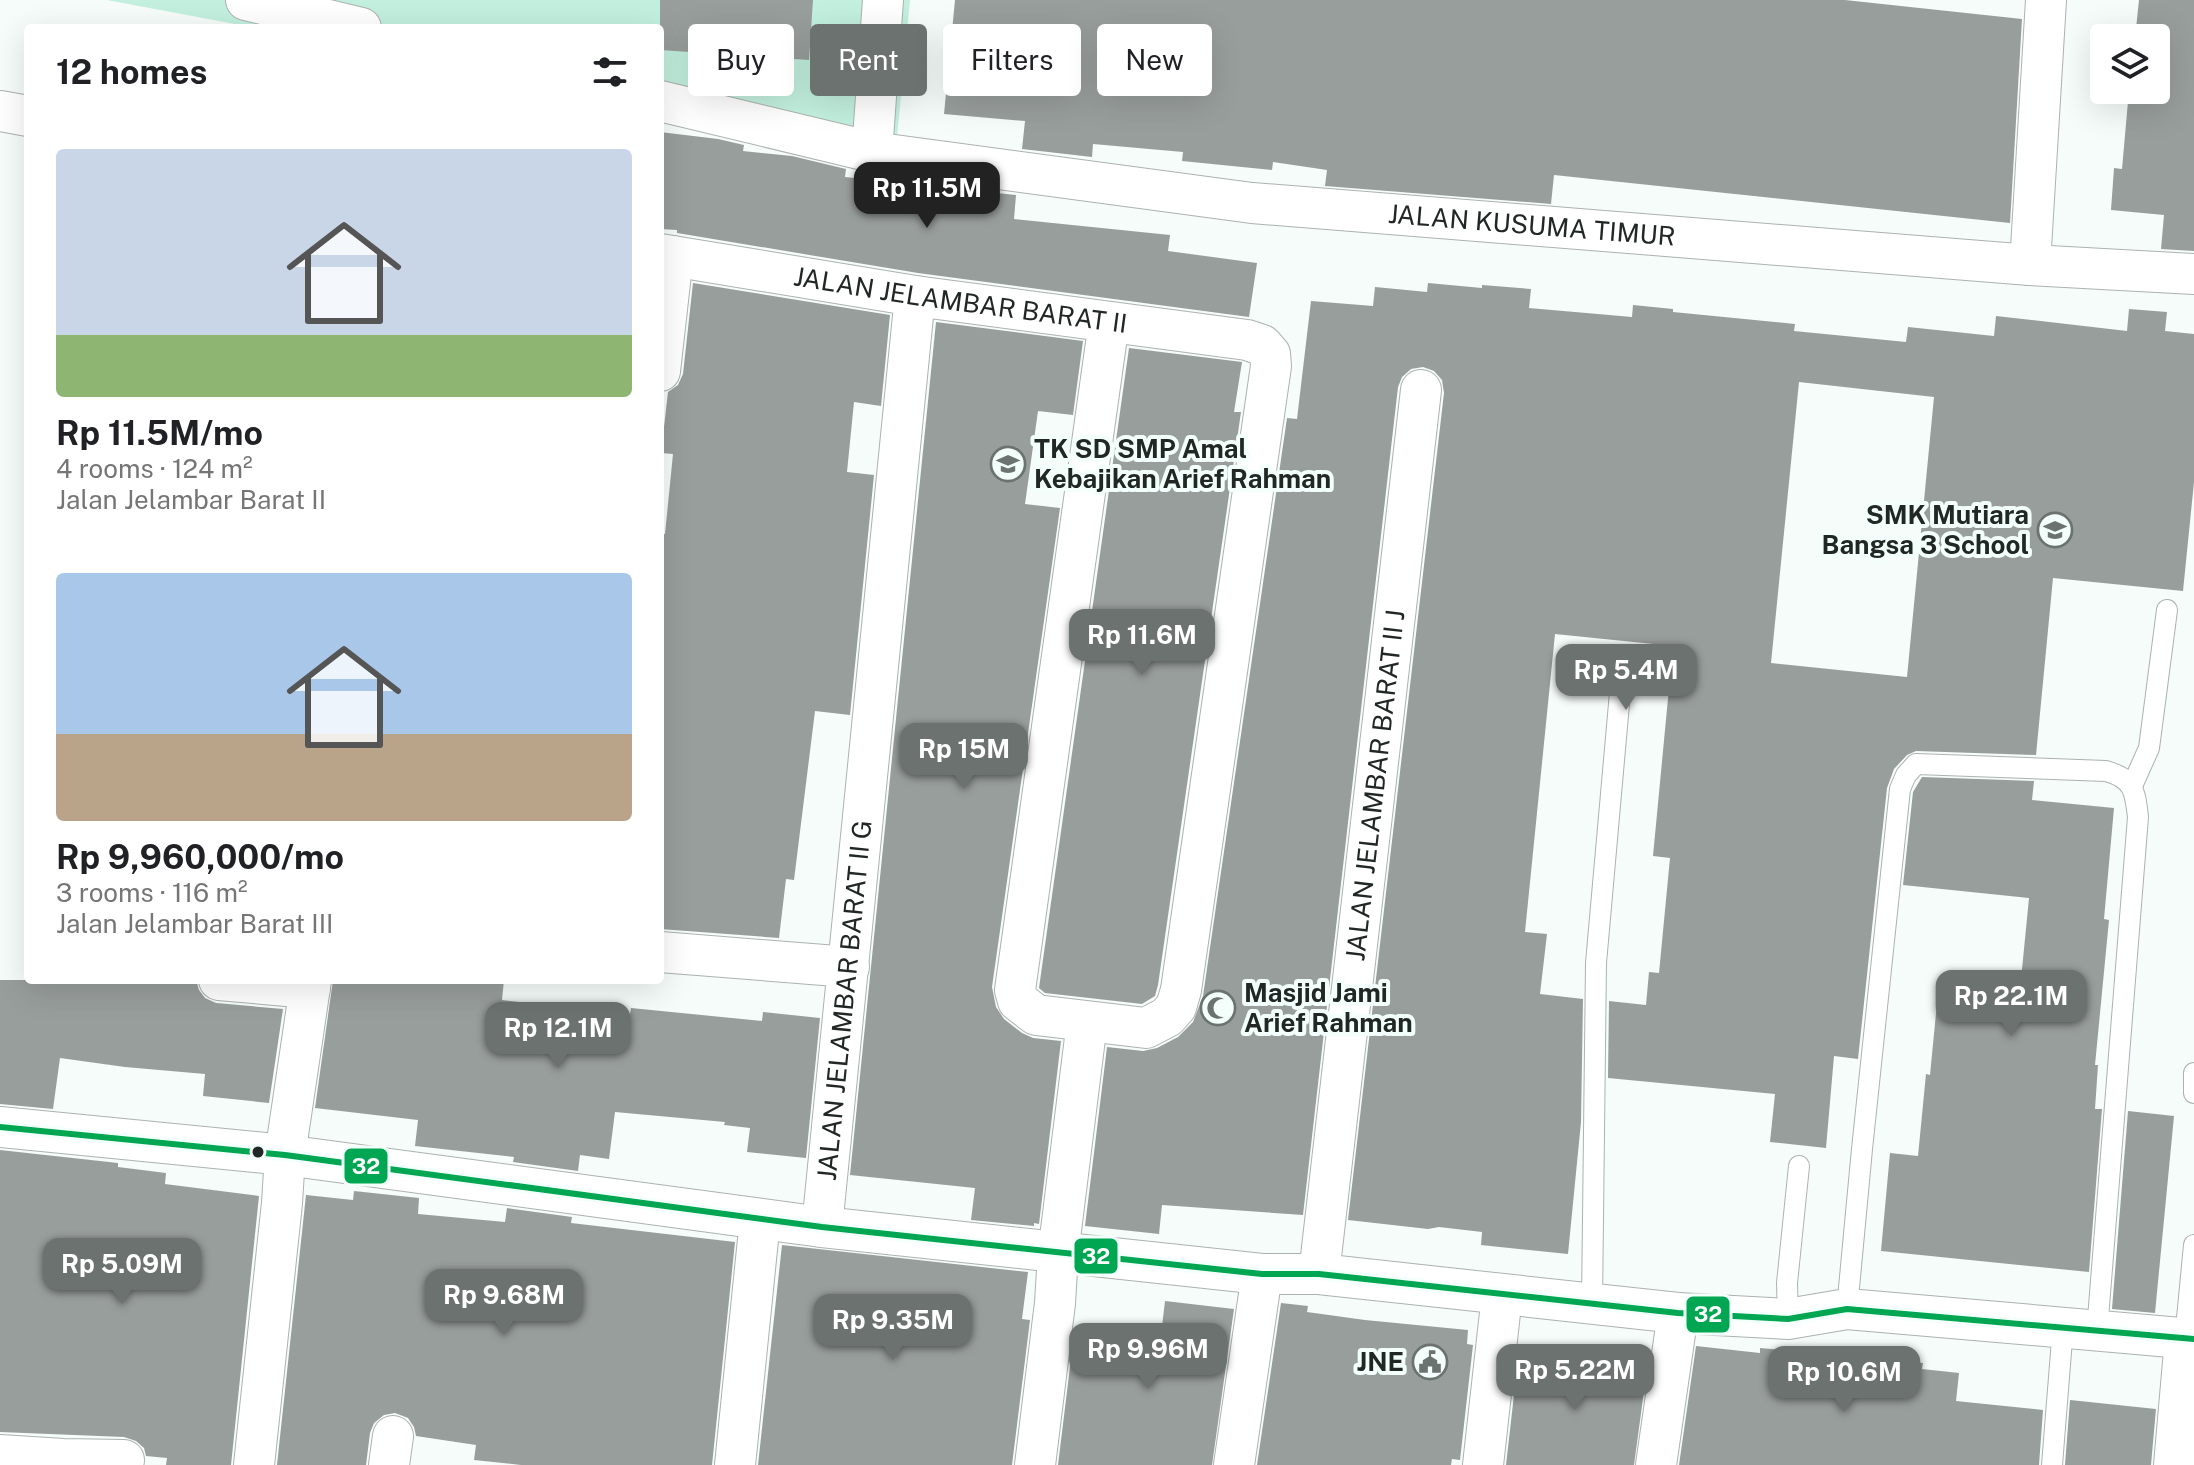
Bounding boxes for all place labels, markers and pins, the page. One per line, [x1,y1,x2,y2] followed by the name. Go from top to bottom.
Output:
[844,162,1010,230] pin: Rp 11.5M
[1034,433,1331,494] place label: TK SD SMP Amal Kebajikan Arief Rahman
[989,445,1027,483] school or university icon: TK SD SMP Amal Kebajikan Arief Rahman
[1822,499,2029,560] place label: SMK Mutiara Bangsa 3 School
[2036,511,2074,549] school or university icon: SMK Mutiara Bangsa 3 School
[1059,609,1225,677] pin: Rp 11.6M
[1552,644,1700,712] pin: Rp 5.4M
[899,723,1029,791] pin: Rp 15M
[1928,970,2094,1038] pin: Rp 22.1M
[1244,977,1413,1038] place label: Masjid Jami Arief Rahman
[1199,989,1237,1027] mosque icon: Masjid Jami Arief Rahman
[475,1002,641,1070] pin: Rp 12.1M
[250,1144,266,1160] unlabelled marker
[39,1238,205,1306] pin: Rp 5.09M
[421,1269,587,1337] pin: Rp 9.68M
[810,1294,976,1362] pin: Rp 9.35M
[1065,1323,1231,1391] pin: Rp 9.96M
[1411,1343,1449,1381] public building icon: JNE
[1492,1344,1658,1412] pin: Rp 5.22M
[1357,1346,1404,1377] place label: JNE
[1761,1346,1927,1414] pin: Rp 10.6M

